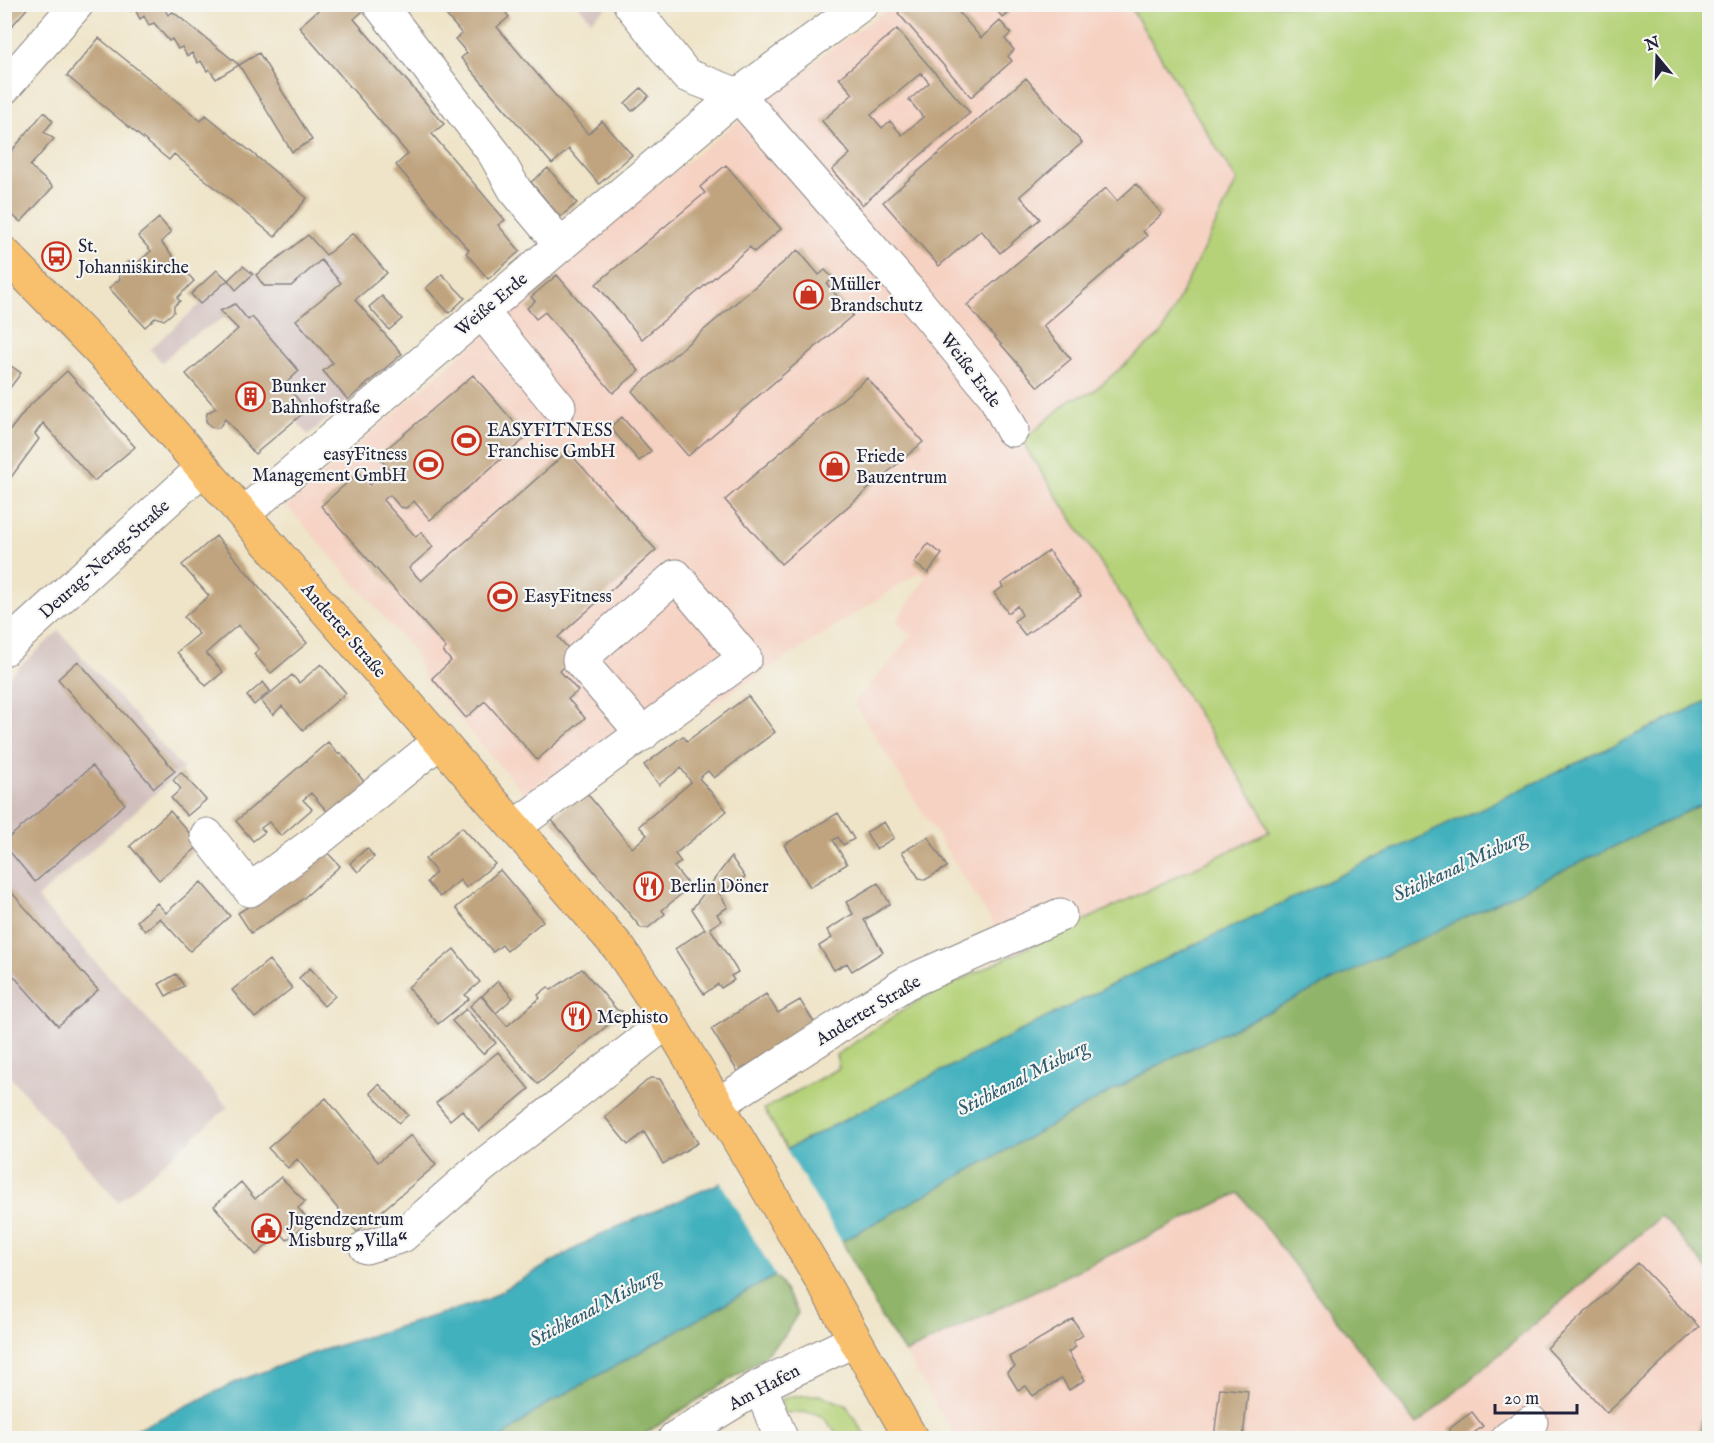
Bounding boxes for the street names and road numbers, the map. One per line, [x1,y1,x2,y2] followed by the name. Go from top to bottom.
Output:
[451,268,533,342] street label: Weiße Erde
[934,329,1005,413] street label: Weiße Erde
[35,495,175,625] street label: Deurag-Nerag-Straße
[295,578,390,683] street label: Anderter Straße
[811,971,926,1052] street label: Anderter Straße
[724,1360,805,1417] street label: Am Hafen

